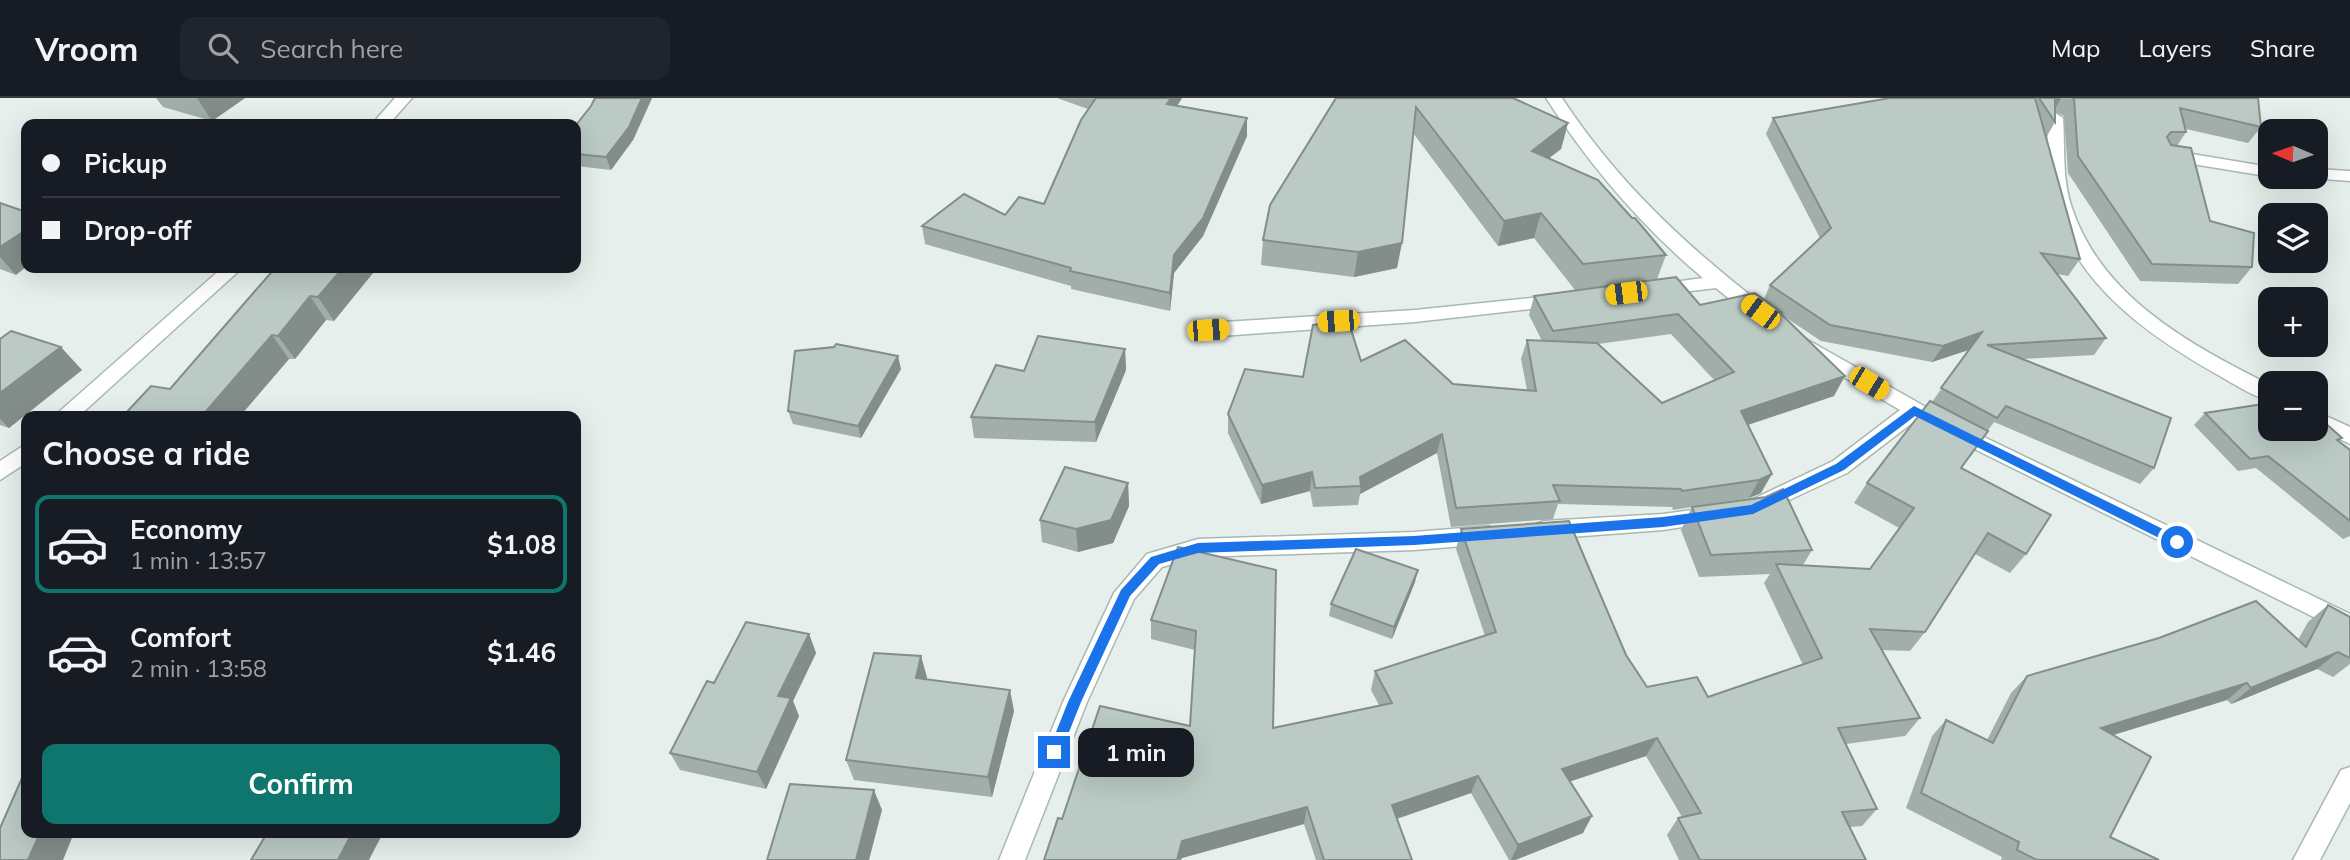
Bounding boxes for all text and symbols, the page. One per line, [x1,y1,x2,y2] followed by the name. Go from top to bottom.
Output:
[180,17,670,80] search box
[35,28,138,69] text: Vroom
[204,29,242,67] icon: search
[260,32,403,65] text: Search here
[2051,33,2100,63] text: Map
[2138,33,2212,63] text: Layers
[2250,33,2315,63] text: Share
[2258,119,2328,189] north arrow
[2258,119,2328,441] map controls
[84,147,167,180] text: Pickup
[2258,203,2328,273] button: layers
[84,214,191,247] text: Drop-off
[1604,280,1649,306] car
[2258,287,2328,357] button: +
[1737,291,1784,333] car
[1317,309,1360,333] car
[1187,318,1230,342] car
[1846,363,1893,403] car
[2258,371,2328,441] button: −
[42,433,250,473] text: Choose a ride
[46,513,109,576] icon: car
[130,513,242,546] text: Economy
[2161,526,2193,558] route start
[487,528,556,561] text: $1.08
[130,546,267,575] text: 1 min · 13:57
[46,621,109,684] icon: car
[130,621,231,654] text: Comfort
[487,636,556,669] text: $1.46
[130,654,267,683] text: 2 min · 13:58
[1078,728,1194,776] callout: 1 min
[1038,736,1070,768] route end
[1106,738,1166,767] text: 1 min
[42,744,560,824] button: Confirm

